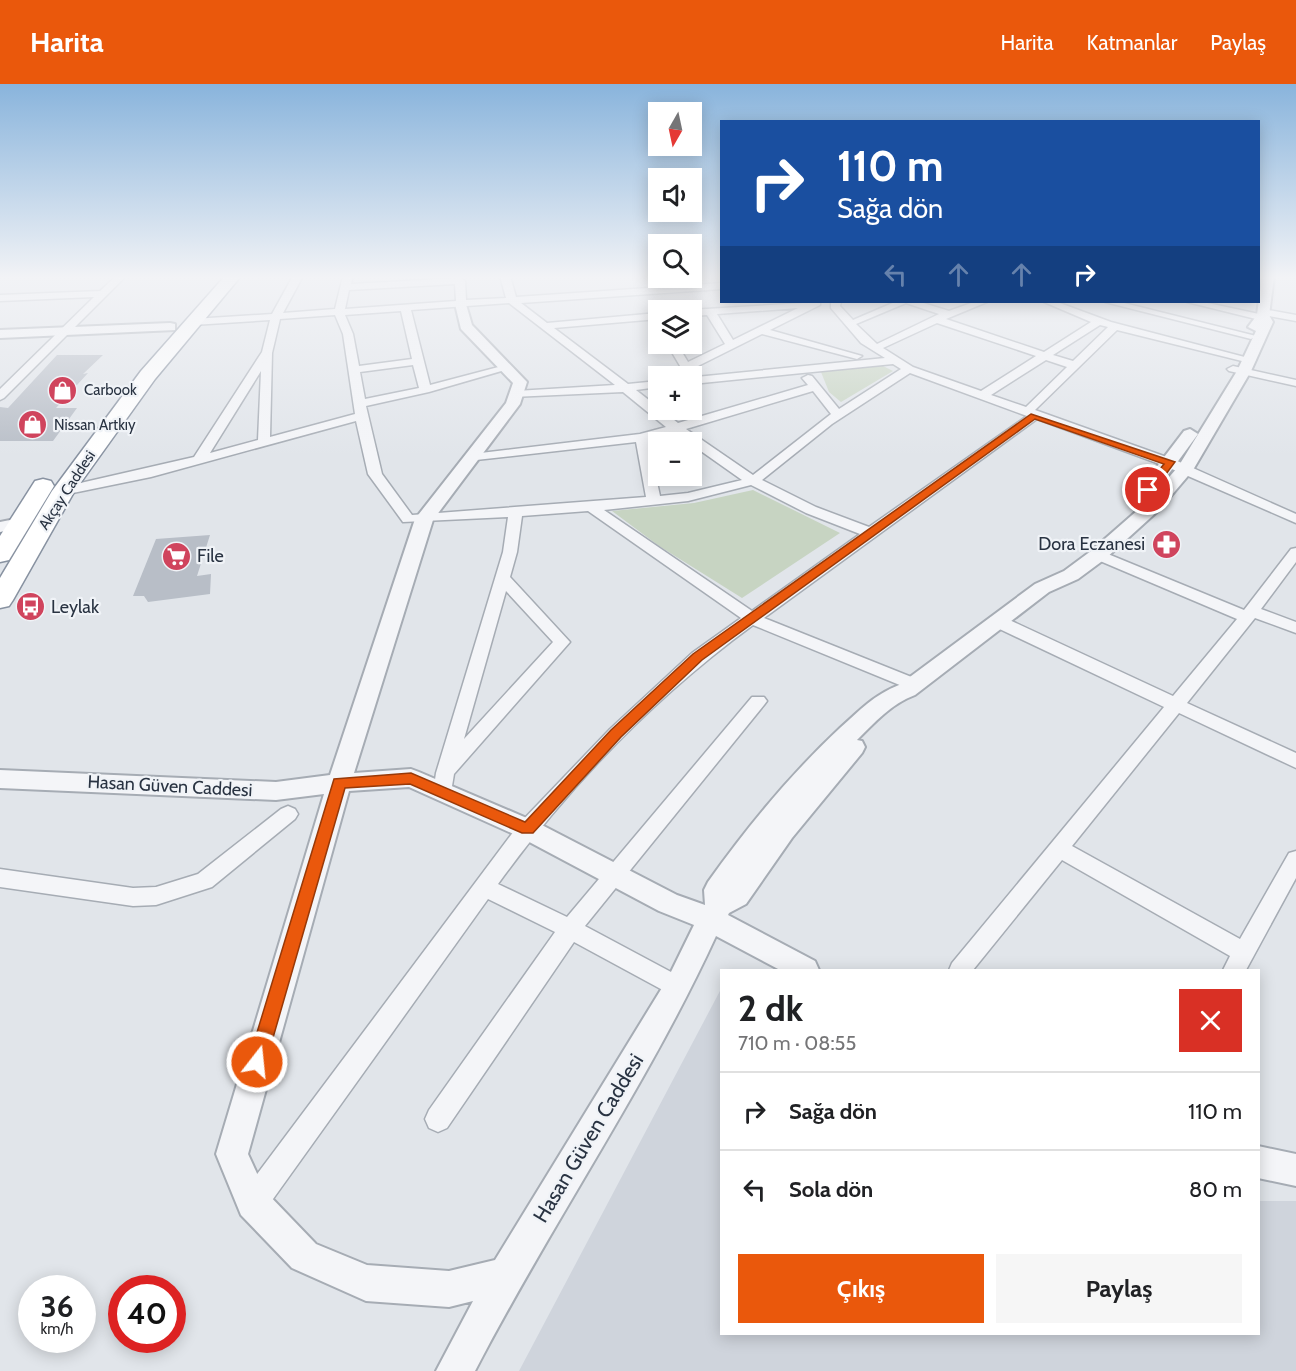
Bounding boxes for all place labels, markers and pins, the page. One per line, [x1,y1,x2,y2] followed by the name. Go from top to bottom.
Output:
[47,374,79,406] shop icon: Carbook
[84,381,137,399] place label: Carbook
[17,409,49,441] shop icon: Nissan Artkıy
[54,416,136,434] place label: Nissan Artkıy
[1122,464,1173,515] pin
[1150,528,1182,560] pharmacy icon: Dora Eczanesi
[1038,533,1145,555] place label: Dora Eczanesi
[160,540,192,572] supermarket icon: File
[197,545,224,567] place label: File
[14,591,46,623] bus stop icon: Leylak
[51,596,100,618] place label: Leylak

